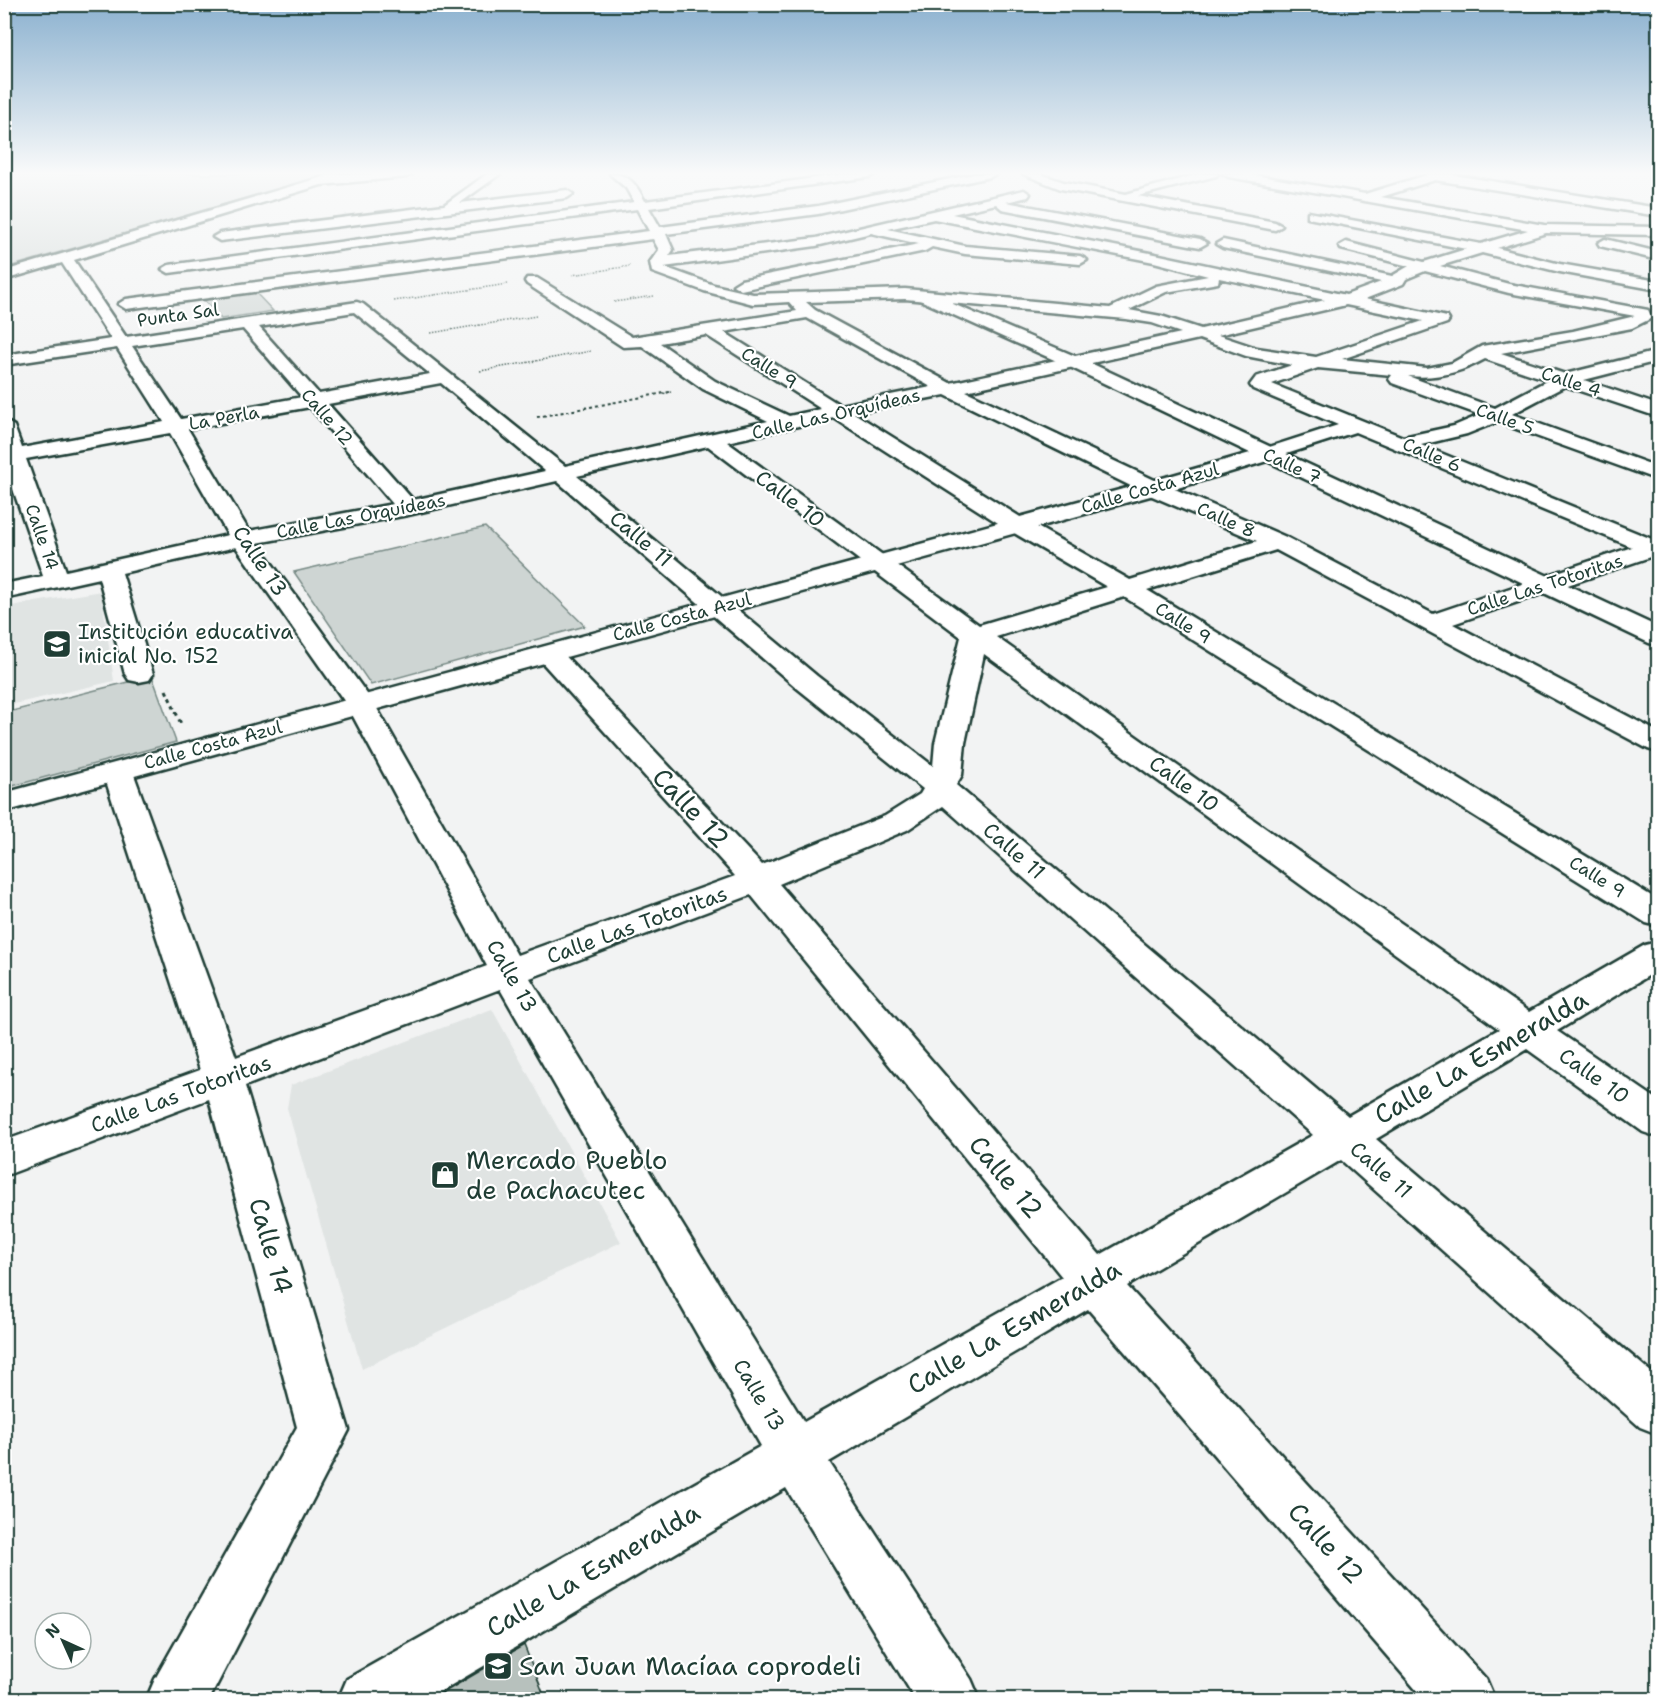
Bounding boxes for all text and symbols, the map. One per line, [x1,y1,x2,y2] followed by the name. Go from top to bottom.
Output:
[136,297,221,333] street label: Punta Sal
[737,342,801,394] street label: Calle 9
[1538,361,1604,403] street label: Calle 4
[296,383,358,451] street label: Calle 12
[749,383,923,445] street label: Calle Las Orquídeas
[1473,397,1537,441] street label: Calle 5
[187,400,261,436] street label: La Perla
[1399,432,1465,478] street label: Calle 6
[1259,442,1325,490] street label: Calle 7
[1078,457,1222,519] street label: Calle Costa Azul
[750,464,830,534] street label: Calle 10
[274,488,448,544] street label: Calle Las Orquídeas
[1193,497,1259,543] street label: Calle 8
[20,501,64,573] street label: Calle 14
[604,505,678,573] street label: Calle 11
[226,520,294,602] street label: Calle 13
[1464,548,1626,622] street label: Calle Las Totoritas
[610,587,754,647] street label: Calle Costa Azul
[1151,597,1215,649] street label: Calle 9
[78,618,293,670] place label: Institución educativa inicial No. 152
[41,628,73,660] school or university icon: Institución educativa inicial No. 152
[141,715,285,775] street label: Calle Costa Azul
[1143,749,1225,819] street label: Calle 10
[645,760,738,856] street label: Calle 12
[977,816,1051,886] street label: Calle 11
[1565,851,1629,903] street label: Calle 9
[543,879,731,971] street label: Calle Las Totoritas
[480,935,544,1017] street label: Calle 13
[1368,981,1594,1132] street label: Calle La Esmeralda
[1553,1042,1635,1110] street label: Calle 10
[87,1048,275,1140] street label: Calle Las Totoritas
[961,1128,1051,1226] street label: Calle 12
[1344,1135,1418,1205] street label: Calle 11
[466,1142,668,1207] place label: Mercado Pueblo de Pachacutec
[429,1159,461,1191] shop icon: Mercado Pueblo de Pachacutec
[241,1194,302,1298] street label: Calle 14
[901,1251,1127,1402] street label: Calle La Esmeralda
[727,1354,791,1436] street label: Calle 13
[480,1494,706,1645] street label: Calle La Esmeralda
[1280,1494,1372,1591] street label: Calle 12
[33,1611,93,1671] north arrow
[41,1619,65,1643] text: N
[519,1648,862,1683] place label: San Juan Macíaa coprodeli
[482,1650,514,1682] school or university icon: San Juan Macíaa coprodeli

